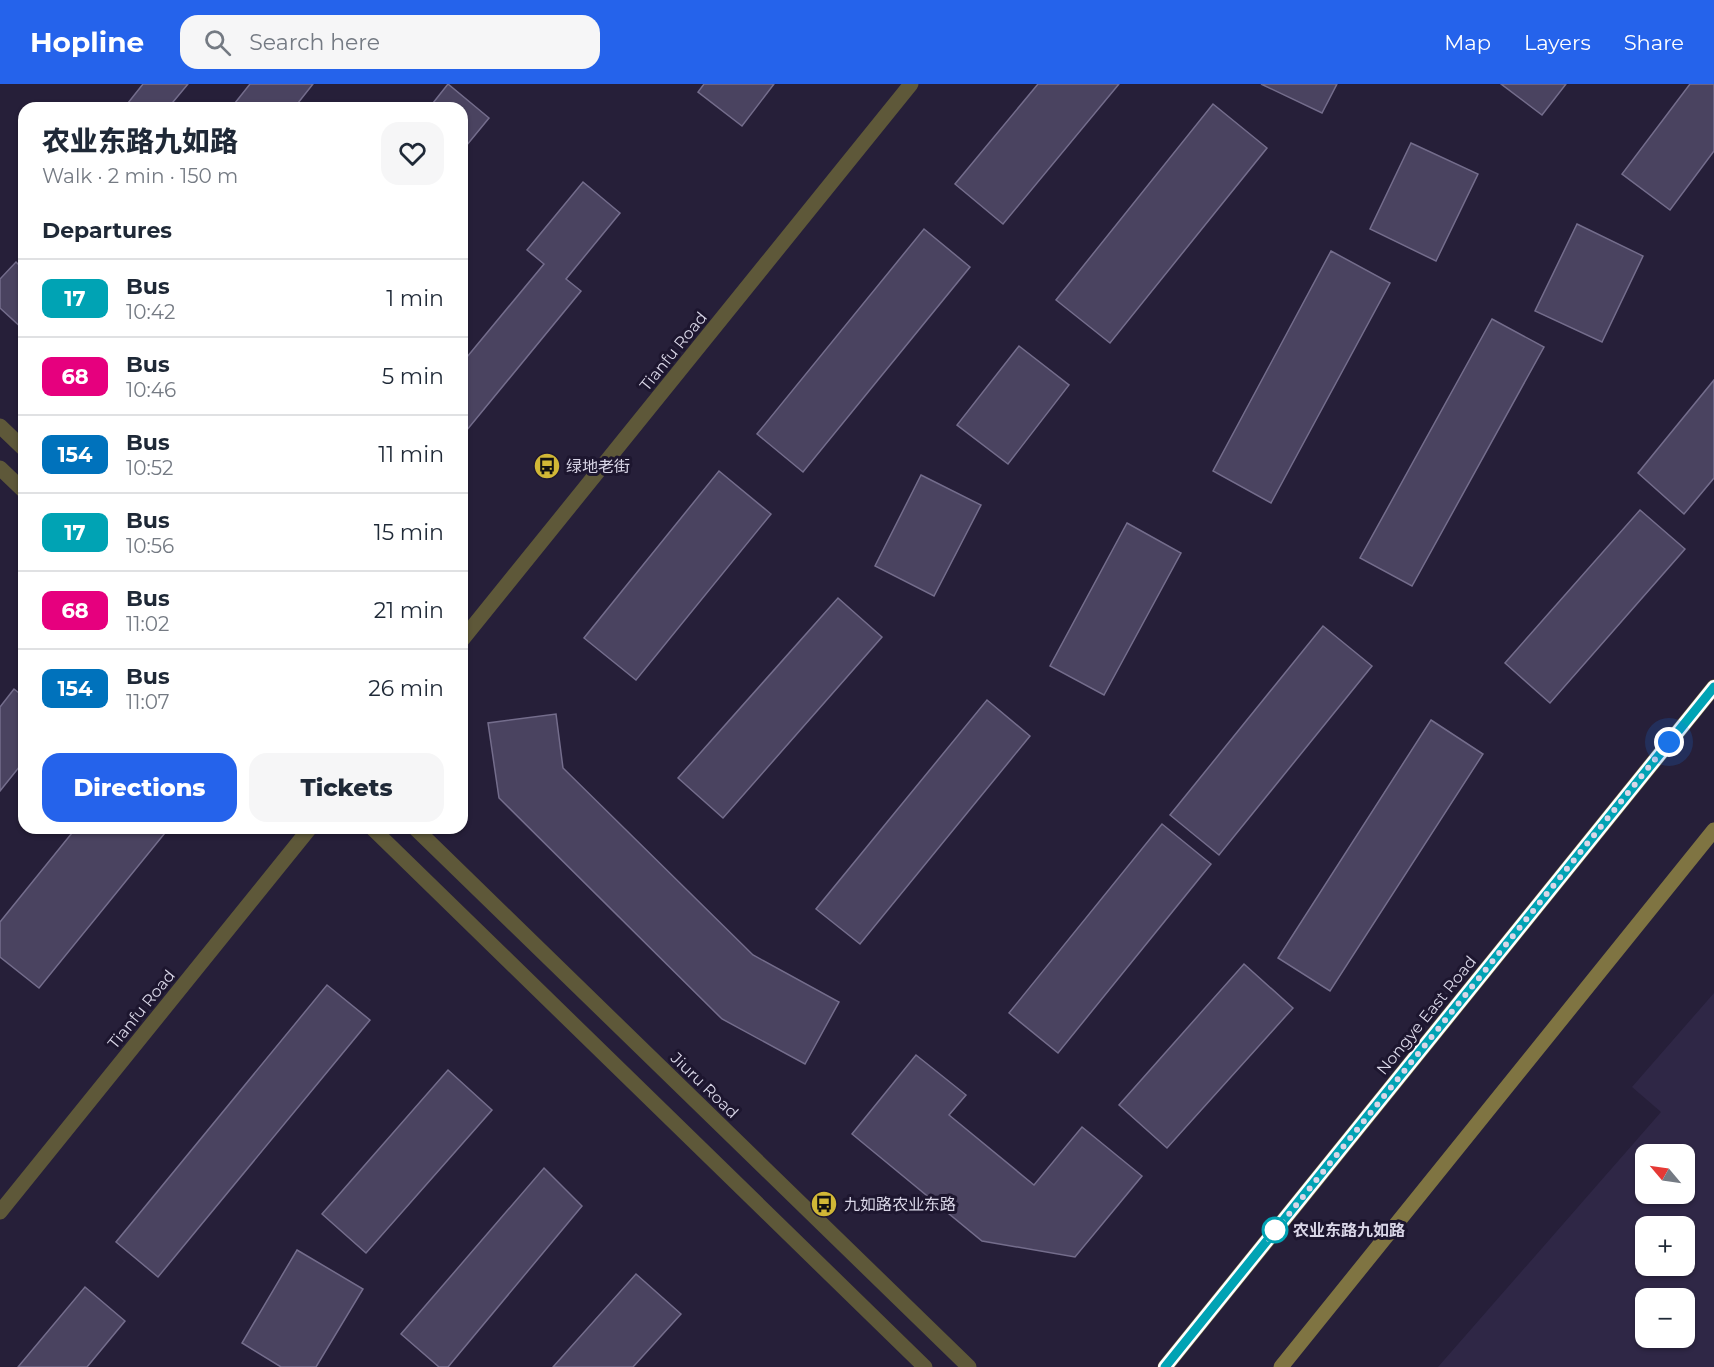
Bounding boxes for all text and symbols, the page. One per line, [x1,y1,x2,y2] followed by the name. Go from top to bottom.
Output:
[180,15,600,69] search box
[30,25,144,59] text: Hopline
[201,26,234,59] icon: search
[249,29,380,56] text: Search here
[1444,30,1491,55] text: Map
[1524,30,1591,55] text: Layers
[1624,30,1684,55] text: Share
[381,122,444,185] button: heart
[42,124,238,158] text: 农业东路九如路
[42,164,238,188] text: Walk · 2 min · 150 m
[42,217,172,244] text: Departures
[126,273,170,300] text: Bus
[386,285,444,312] text: 1 min
[64,286,86,311] text: 17
[126,300,175,324] text: 10:42
[636,308,711,395] street label: Tianfu Road
[126,351,170,378] text: Bus
[382,363,444,390] text: 5 min
[61,364,89,389] text: 68
[126,378,176,402] text: 10:46
[126,429,170,456] text: Bus
[378,441,444,468] text: 11 min
[57,442,93,467] text: 154
[532,451,562,481] bus stop icon: 绿地老街
[126,456,173,480] text: 10:52
[566,457,630,476] place label: 绿地老街
[126,507,170,534] text: Bus
[374,519,444,546] text: 15 min
[64,520,86,545] text: 17
[126,534,174,558] text: 10:56
[126,585,170,612] text: Bus
[374,597,444,624] text: 21 min
[61,598,89,623] text: 68
[126,612,169,636] text: 11:02
[126,663,170,690] text: Bus
[368,675,444,702] text: 26 min
[57,676,93,701] text: 154
[126,690,170,714] text: 11:07
[1654,727,1684,757] your location
[42,753,237,822] button: Directions
[249,753,444,822] button: Tickets
[1373,952,1480,1079] street label: Nongye East Road
[104,966,179,1053] street label: Tianfu Road
[666,1048,742,1122] street label: Jiuru Road
[1635,1144,1695,1204] north arrow
[1635,1144,1695,1348] map controls
[809,1189,839,1219] bus stop icon: 九如路农业东路
[844,1195,956,1214] place label: 九如路农业东路
[1635,1216,1695,1276] button: +
[1262,1217,1288,1243] marker: 农业东路九如路
[1293,1221,1405,1240] place label: 农业东路九如路
[1635,1288,1695,1348] button: −

